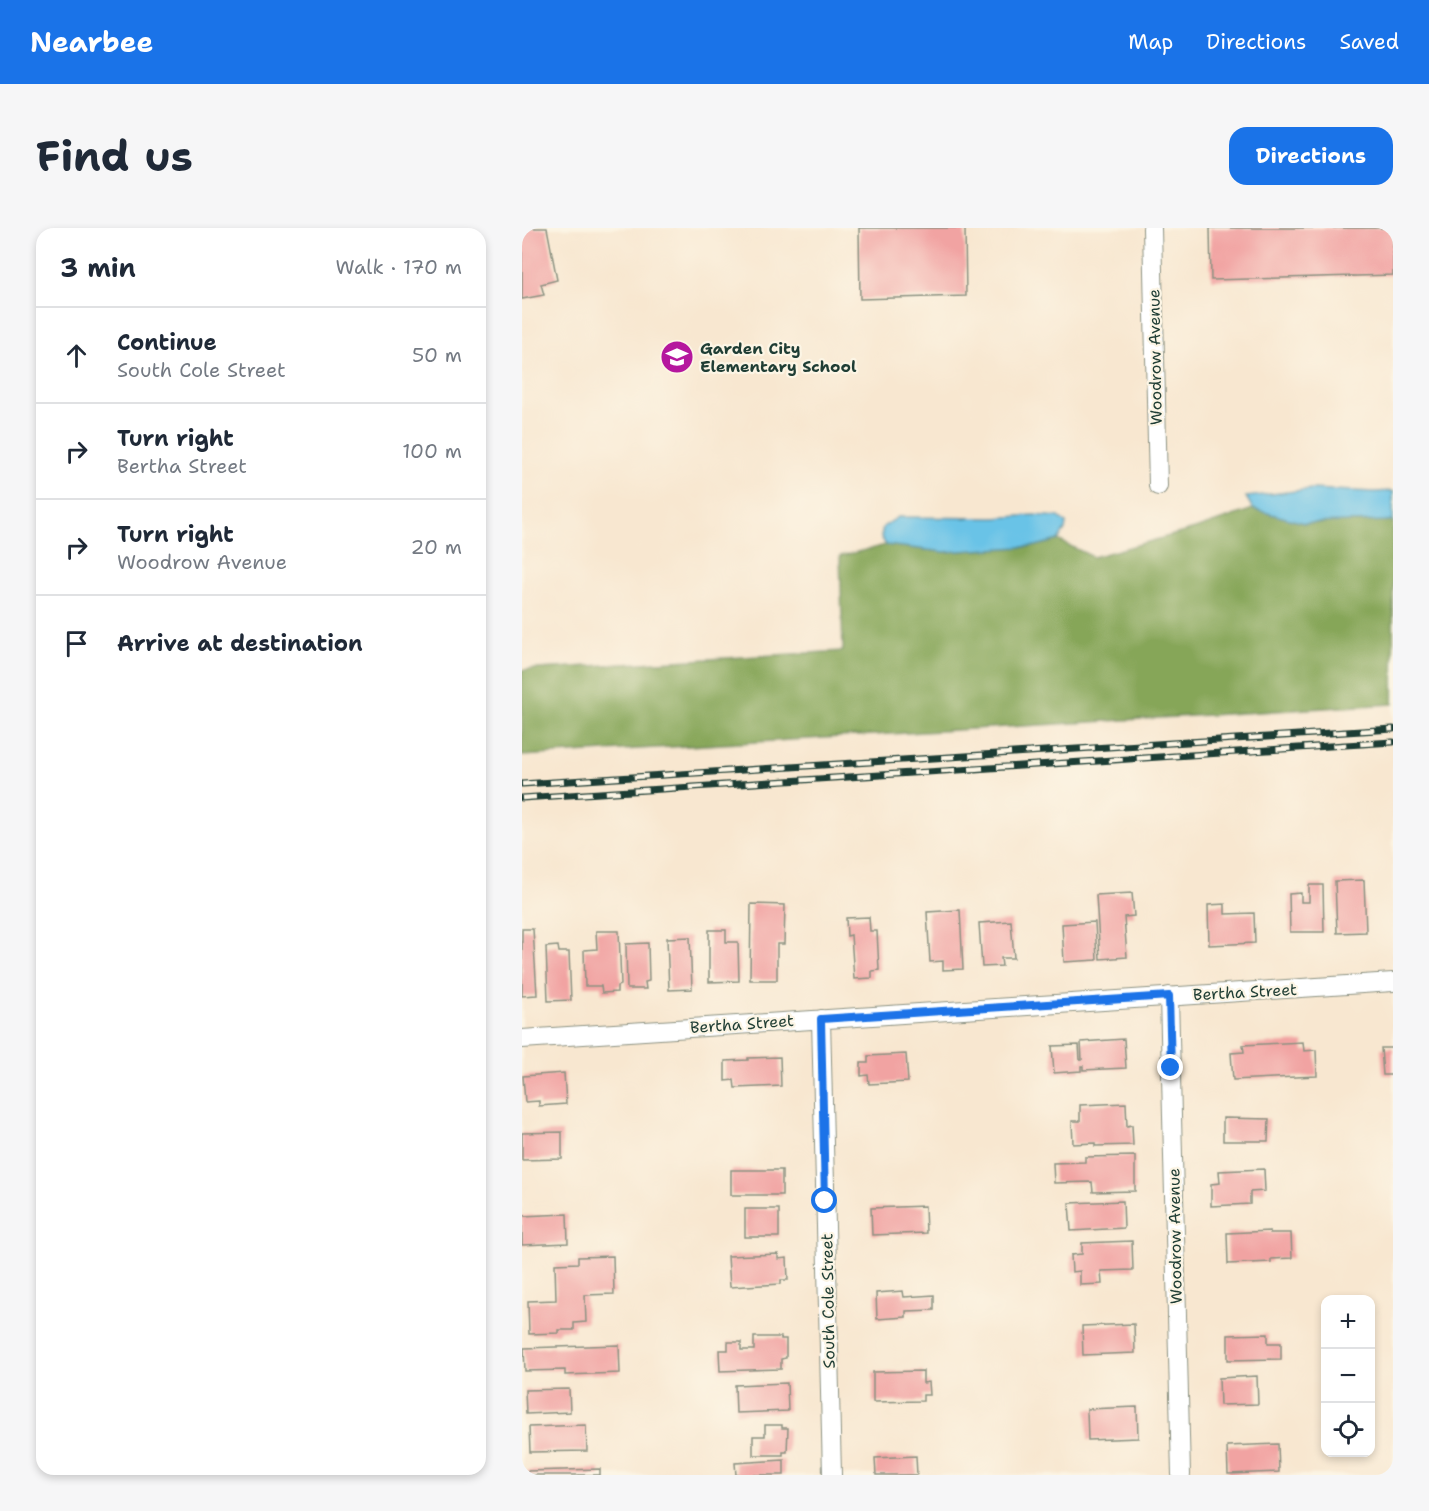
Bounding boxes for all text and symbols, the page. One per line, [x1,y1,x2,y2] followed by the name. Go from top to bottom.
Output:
[30,23,153,61] text: Nearbee
[1128,28,1173,56] text: Map
[1206,28,1306,56] text: Directions
[1339,28,1399,56] text: Saved
[1229,127,1393,185] button: Directions
[36,128,193,184] text: Find us
[60,250,136,285] text: 3 min
[336,254,462,280] text: Walk · 170 m
[1143,289,1167,425] street label: Woodrow Avenue
[117,328,217,357] text: Continue
[700,338,857,377] place label: Garden City Elementary School
[60,339,93,372] icon: ahead
[659,339,695,375] school or university icon: Garden City Elementary School
[412,342,462,368] text: 50 m
[117,357,286,383] text: South Cole Street
[117,424,234,453] text: Turn right
[60,435,93,468] icon: right
[402,438,462,464] text: 100 m
[117,453,247,479] text: Bertha Street
[117,520,234,549] text: Turn right
[60,531,93,564] icon: right
[411,534,462,560] text: 20 m
[117,549,287,575] text: Woodrow Avenue
[60,627,93,660] icon: arrive
[117,629,363,658] text: Arrive at destination
[1192,979,1298,1005] street label: Bertha Street
[689,1010,795,1038] street label: Bertha Street
[1157,1054,1183,1080] route end
[1163,1168,1187,1304] street label: Woodrow Avenue
[811,1187,837,1213] route start
[816,1233,840,1369] street label: South Cole Street
[1321,1295,1375,1457] map controls
[1321,1295,1375,1349] button: +
[1321,1349,1375,1403] button: −
[1321,1403,1375,1457] button: locate

